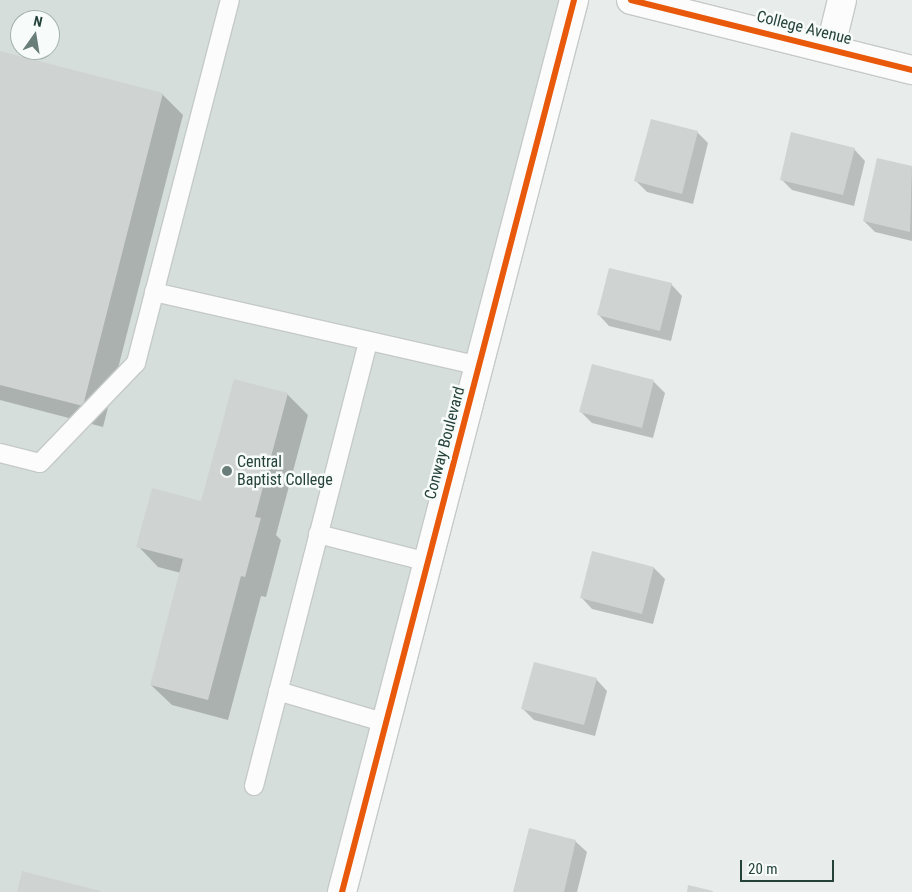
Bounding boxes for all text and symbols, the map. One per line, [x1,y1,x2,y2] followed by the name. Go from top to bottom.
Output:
[755,7,853,49] street label: College Avenue
[10,10,60,60] north arrow
[32,13,44,30] text: N
[421,385,469,501] street label: Conway Boulevard
[237,452,333,490] place label: Central Baptist College
[221,465,233,477] marker: Central Baptist College
[742,850,836,882] scale bar
[748,860,778,878] text: 20 m

